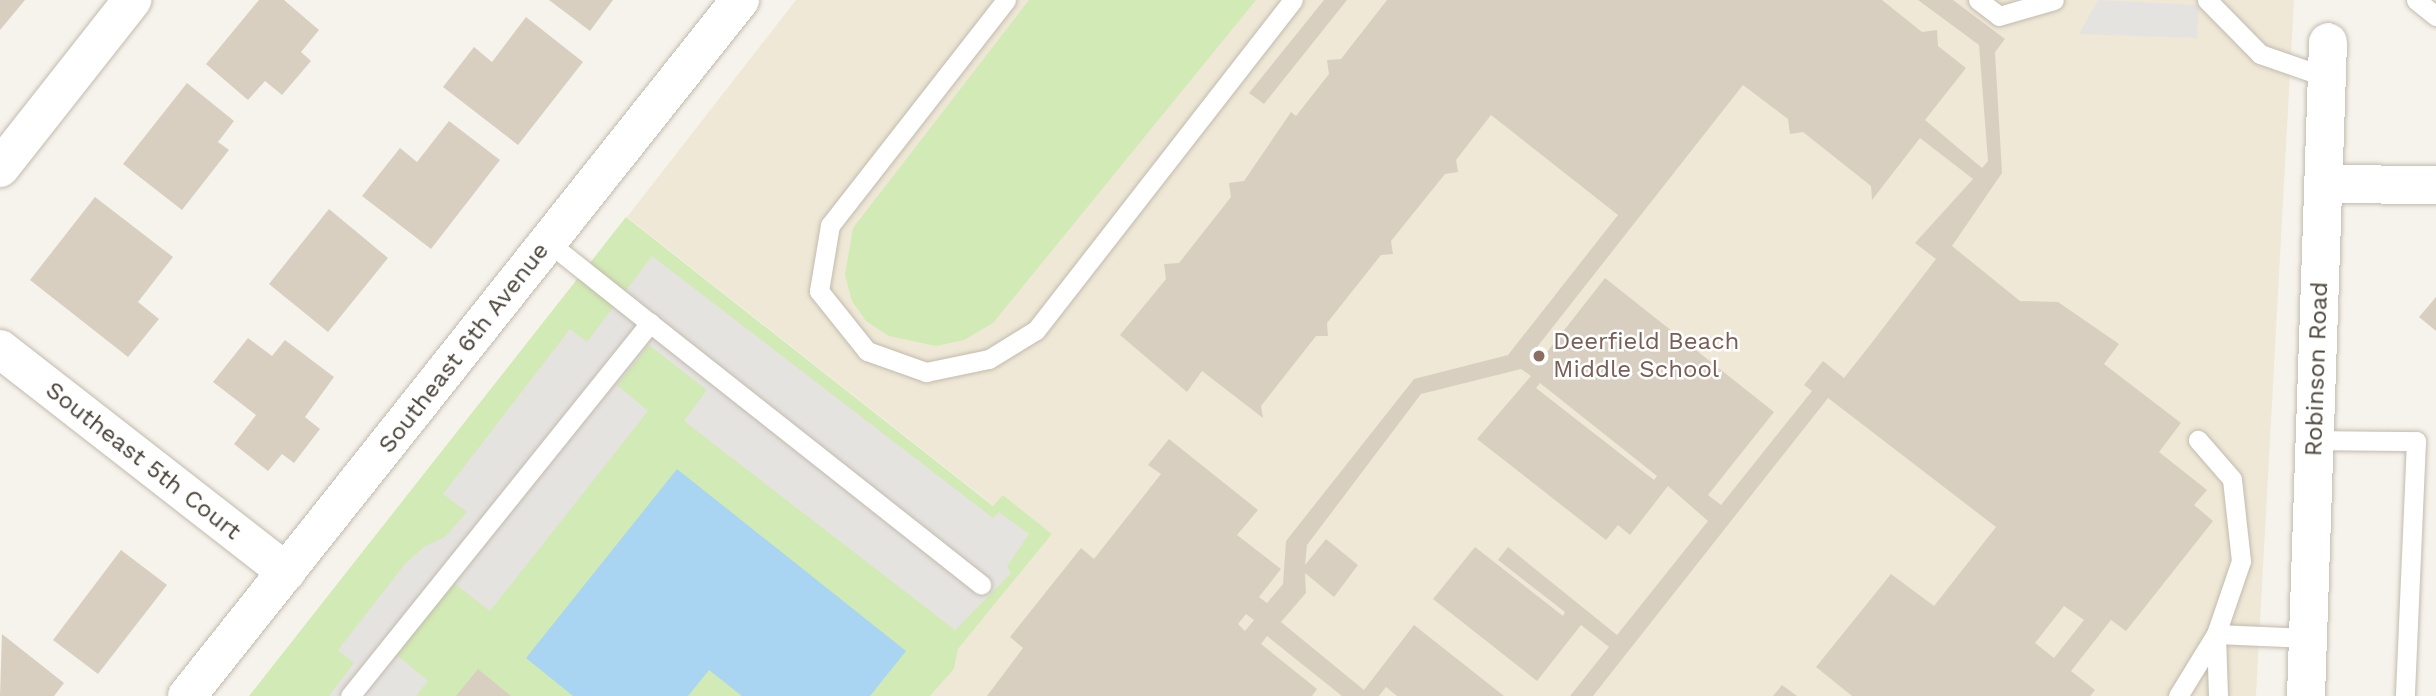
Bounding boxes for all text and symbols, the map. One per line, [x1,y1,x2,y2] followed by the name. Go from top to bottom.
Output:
[372,237,556,459] street label: Southeast 6th Avenue
[2300,281,2334,457] street label: Robinson Road
[1553,328,1739,384] place label: Deerfield Beach Middle School
[1531,348,1547,364] marker: Deerfield Beach Middle School
[40,376,246,546] street label: Southeast 5th Court

